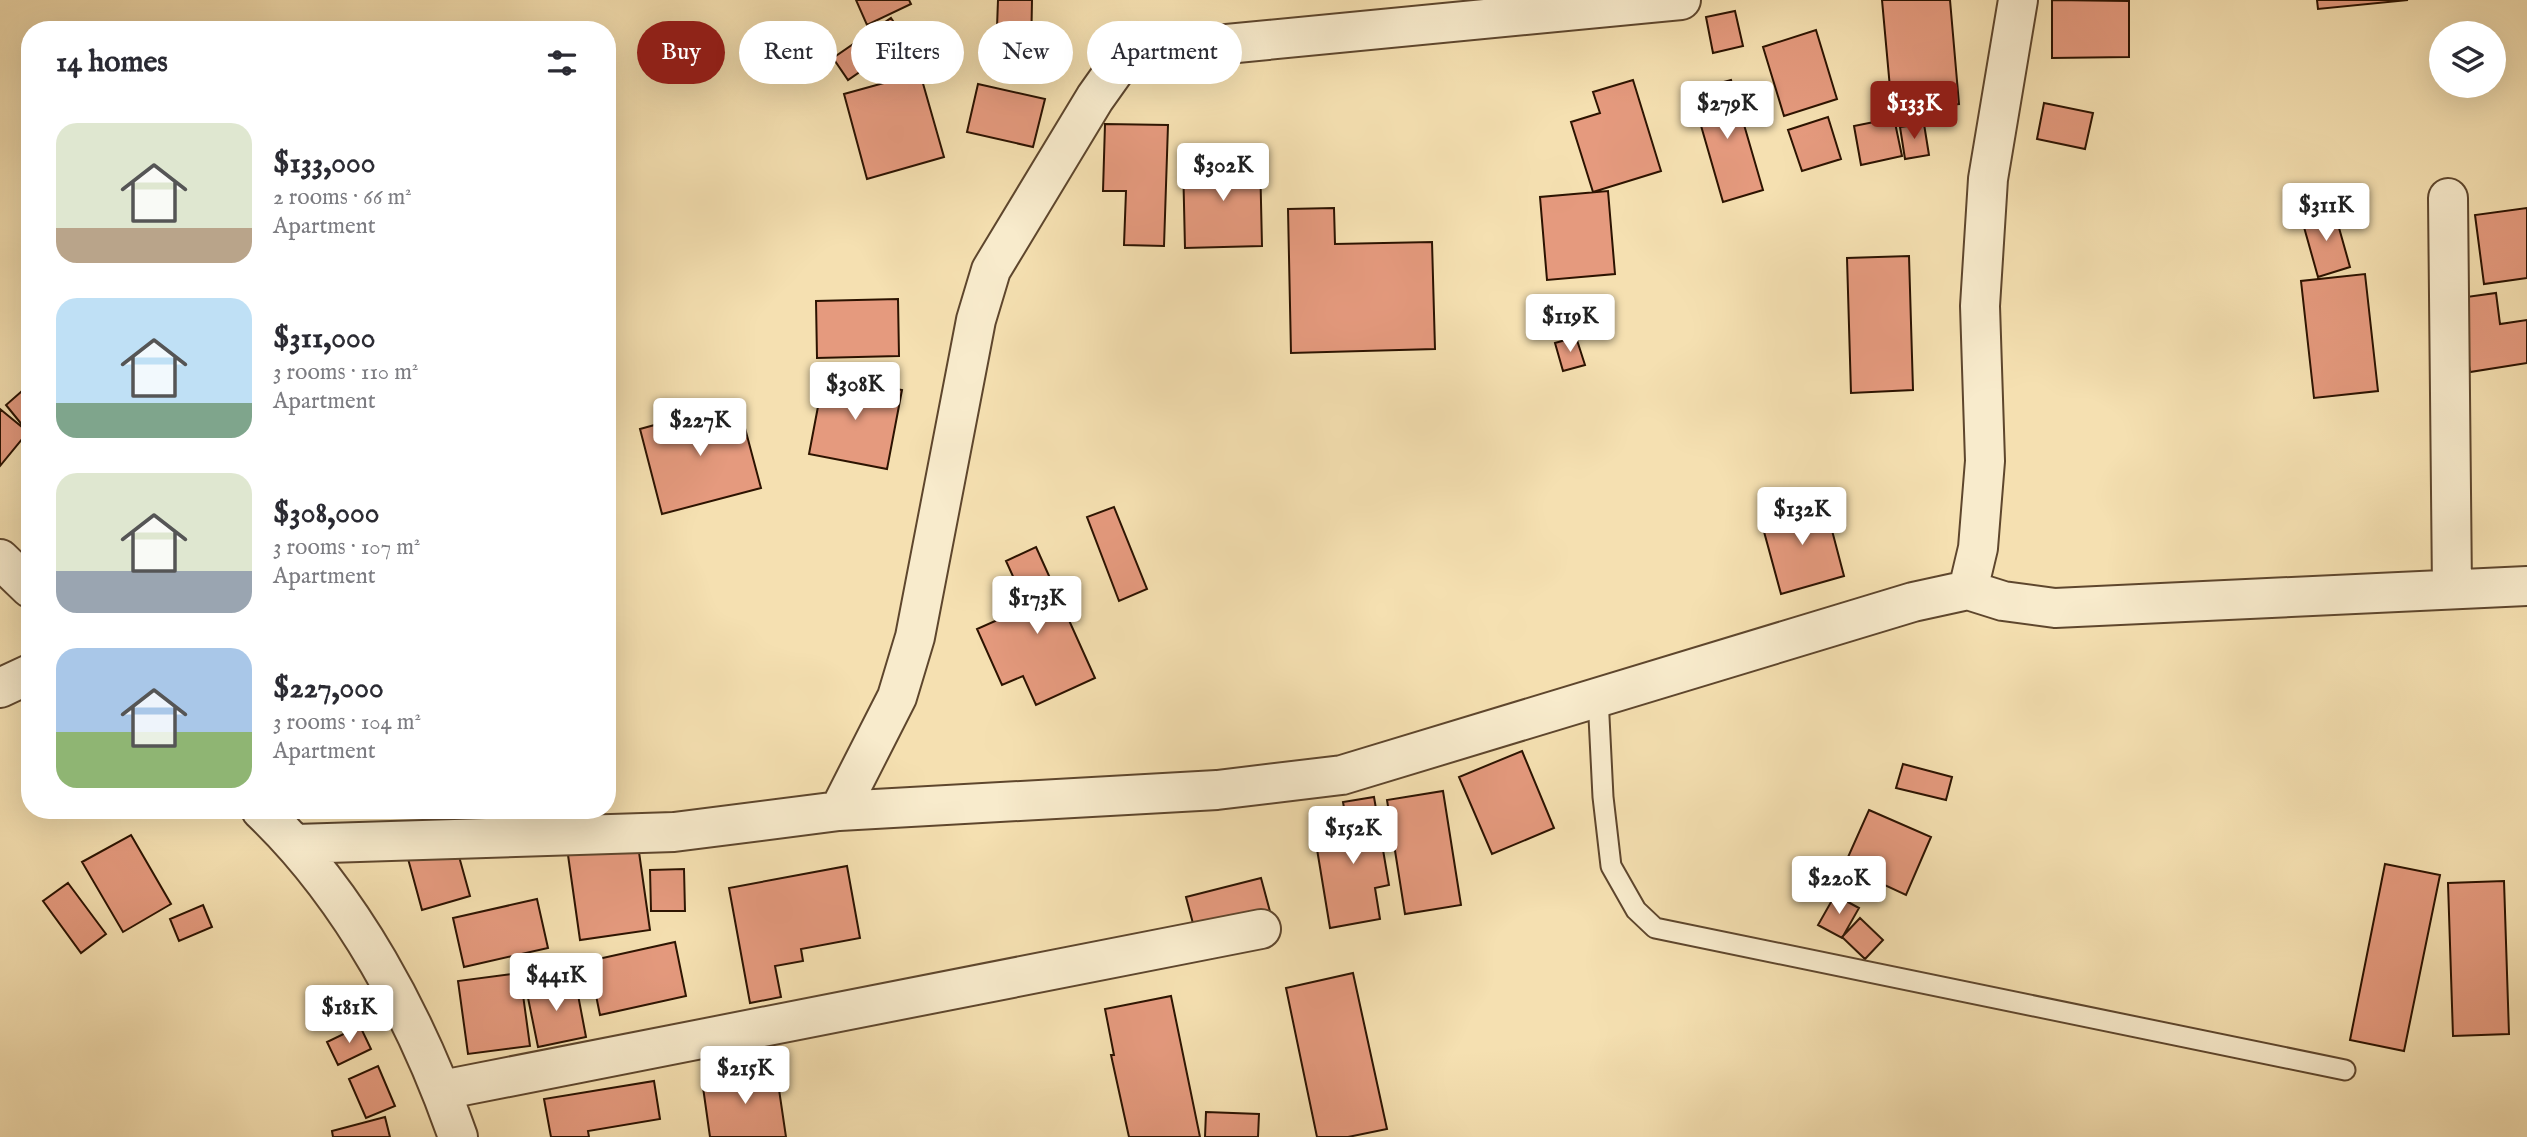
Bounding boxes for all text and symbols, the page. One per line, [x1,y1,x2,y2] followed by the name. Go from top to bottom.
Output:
[637,21,725,84] chip: Buy
[739,21,837,84] chip: Rent
[851,21,964,84] chip: Filters
[978,21,1073,84] chip: New
[1087,21,1242,84] chip: Apartment
[2429,21,2506,98] map controls
[2429,21,2506,98] button: layers
[56,44,168,82] text: 14 homes
[543,44,581,82] icon: filters
[1678,82,1776,141] pin: $279K
[1865,82,1963,141] pin: $133K
[1697,89,1757,118] text: $279K
[1886,89,1942,118] text: $133K
[1174,144,1272,203] pin: $302K
[273,145,375,183] text: $133,000
[112,151,196,235] icon: home
[1193,151,1253,180] text: $302K
[273,183,412,212] text: 2 rooms · 66 m²
[2277,184,2375,243] pin: $311K
[2298,191,2354,220] text: $311K
[273,212,376,241] text: Apartment
[1521,294,1619,354] pin: $119K
[1542,302,1598,331] text: $119K
[273,320,375,358] text: $311,000
[112,326,196,410] icon: home
[273,358,418,387] text: 3 rooms · 110 m²
[806,362,904,422] pin: $308K
[826,370,884,399] text: $308K
[273,387,376,416] text: Apartment
[651,398,749,458] pin: $227K
[669,406,731,435] text: $227K
[1753,488,1851,547] pin: $132K
[273,495,380,533] text: $308,000
[1773,495,1831,524] text: $132K
[112,501,196,585] icon: home
[273,533,421,562] text: 3 rooms · 107 m²
[273,562,376,591] text: Apartment
[988,576,1086,636] pin: $173K
[1008,584,1066,613] text: $173K
[273,670,384,708] text: $227,000
[112,676,196,760] icon: home
[273,708,421,737] text: 3 rooms · 104 m²
[273,737,376,766] text: Apartment
[1304,806,1402,866] pin: $152K
[1325,814,1381,843] text: $152K
[1790,856,1888,916] pin: $220K
[1808,864,1870,893] text: $220K
[507,954,605,1013] pin: $441K
[526,961,586,990] text: $441K
[300,986,398,1045] pin: $181K
[321,993,377,1022] text: $181K
[696,1046,794,1106] pin: $215K
[716,1054,774,1083] text: $215K

